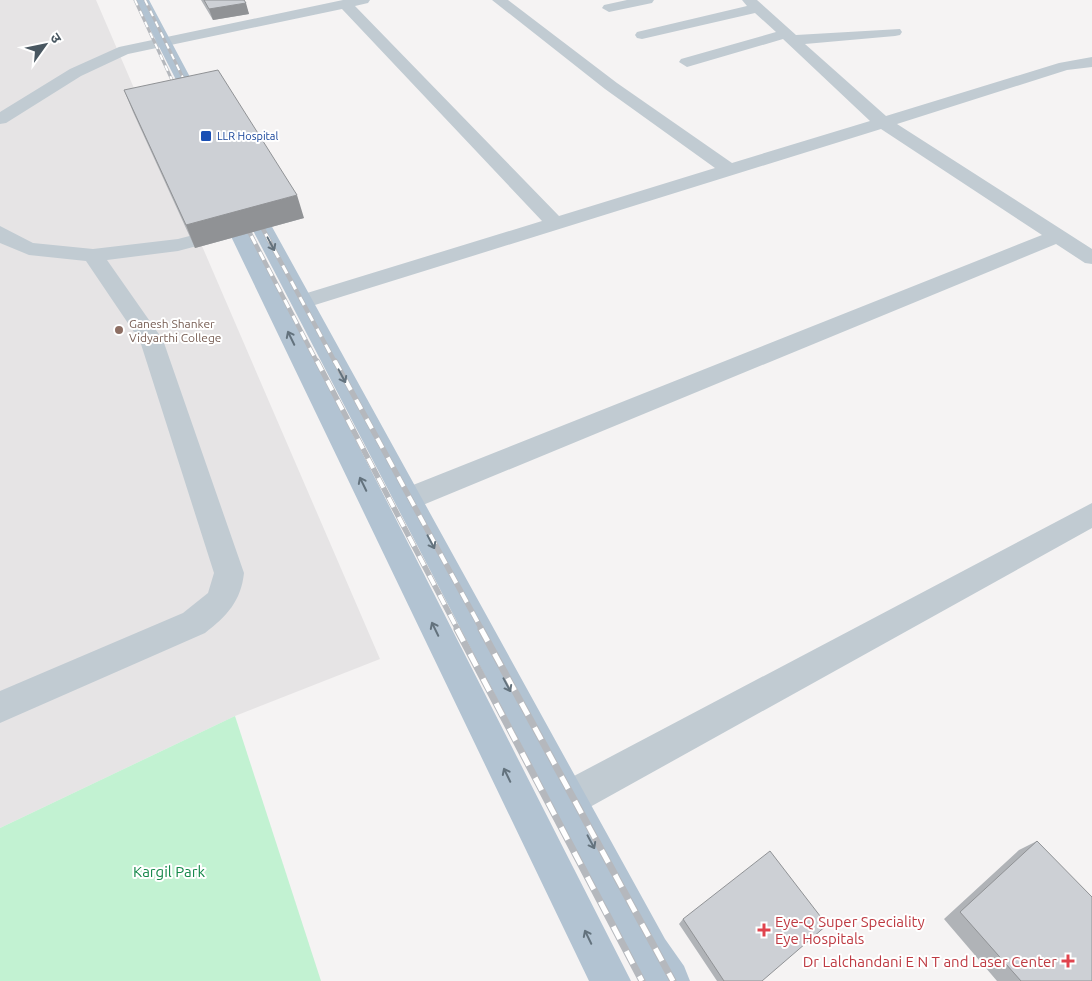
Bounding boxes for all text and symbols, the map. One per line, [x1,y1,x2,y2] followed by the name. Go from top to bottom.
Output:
[20,20,70,70] north arrow
[47,30,65,46] text: उ
[199,129,213,143] marker: LLR Hospital
[217,130,279,142] place label: LLR Hospital
[267,236,276,251] one-way arrow
[129,317,221,344] place label: Ganesh Shanker Vidyarthi College
[113,324,125,336] marker: Ganesh Shanker Vidyarthi College
[286,331,296,346] one-way arrow
[338,368,347,383] one-way arrow
[358,477,367,492] one-way arrow
[427,534,436,549] one-way arrow
[430,622,440,637] one-way arrow
[502,678,512,693] one-way arrow
[502,768,511,783] one-way arrow
[587,834,596,849] one-way arrow
[133,863,205,880] park label: Kargil Park
[775,913,925,947] place label: Eye-Q Super Speciality Eye Hospitals
[757,923,771,937] marker: Eye-Q Super Speciality Eye Hospitals
[583,930,593,945] one-way arrow
[803,953,1057,970] place label: Dr Lalchandani E N T and Laser Center
[1061,954,1075,968] marker: Dr Lalchandani E N T and Laser Center

